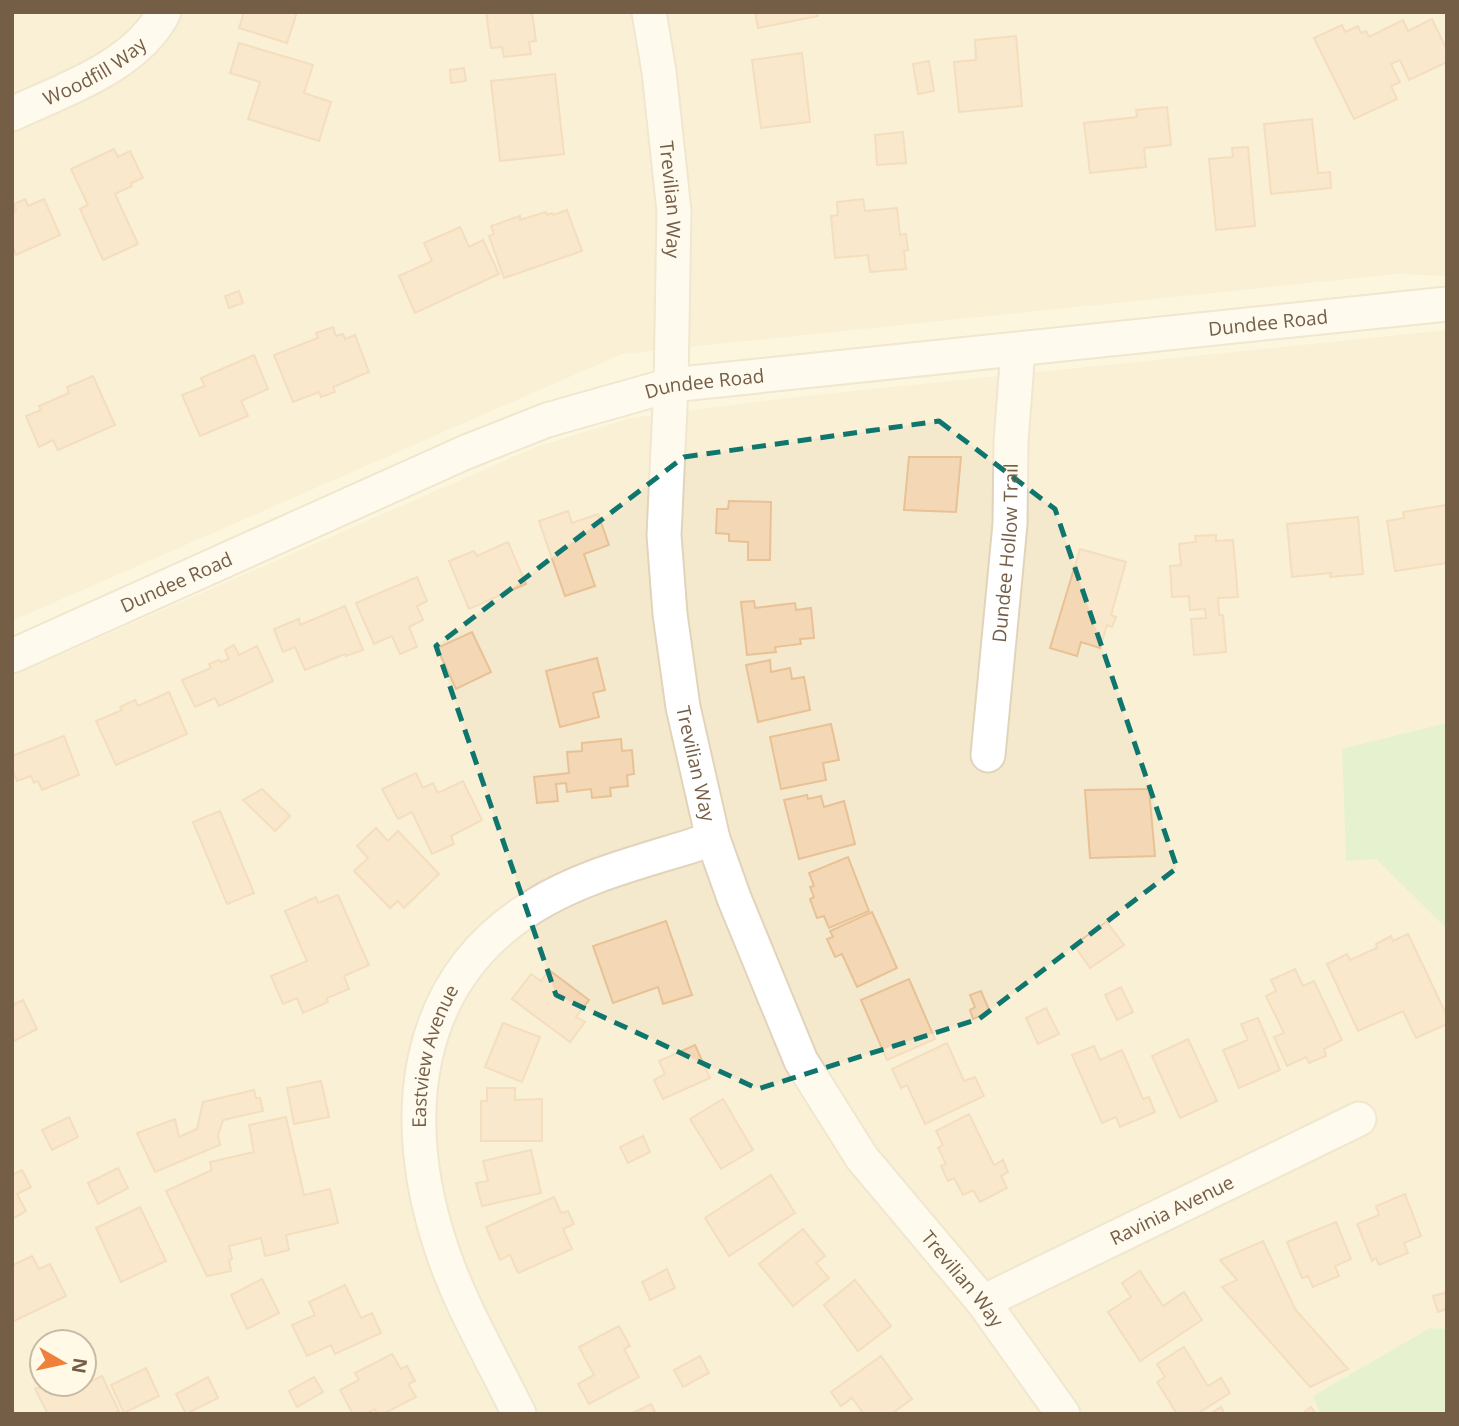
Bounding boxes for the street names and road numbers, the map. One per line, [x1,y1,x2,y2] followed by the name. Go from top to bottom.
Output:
[39,31,152,112] street label: Woodfill Way
[654,140,687,259] street label: Trevilian Way
[1207,303,1329,342] street label: Dundee Road
[642,362,765,405] street label: Dundee Road
[986,463,1024,644] street label: Dundee Hollow Trail
[116,546,236,619] street label: Dundee Road
[670,703,722,824] street label: Trevilian Way
[406,980,464,1128] street label: Eastview Avenue
[1106,1169,1238,1251] street label: Ravinia Avenue
[915,1225,1010,1333] street label: Trevilian Way

